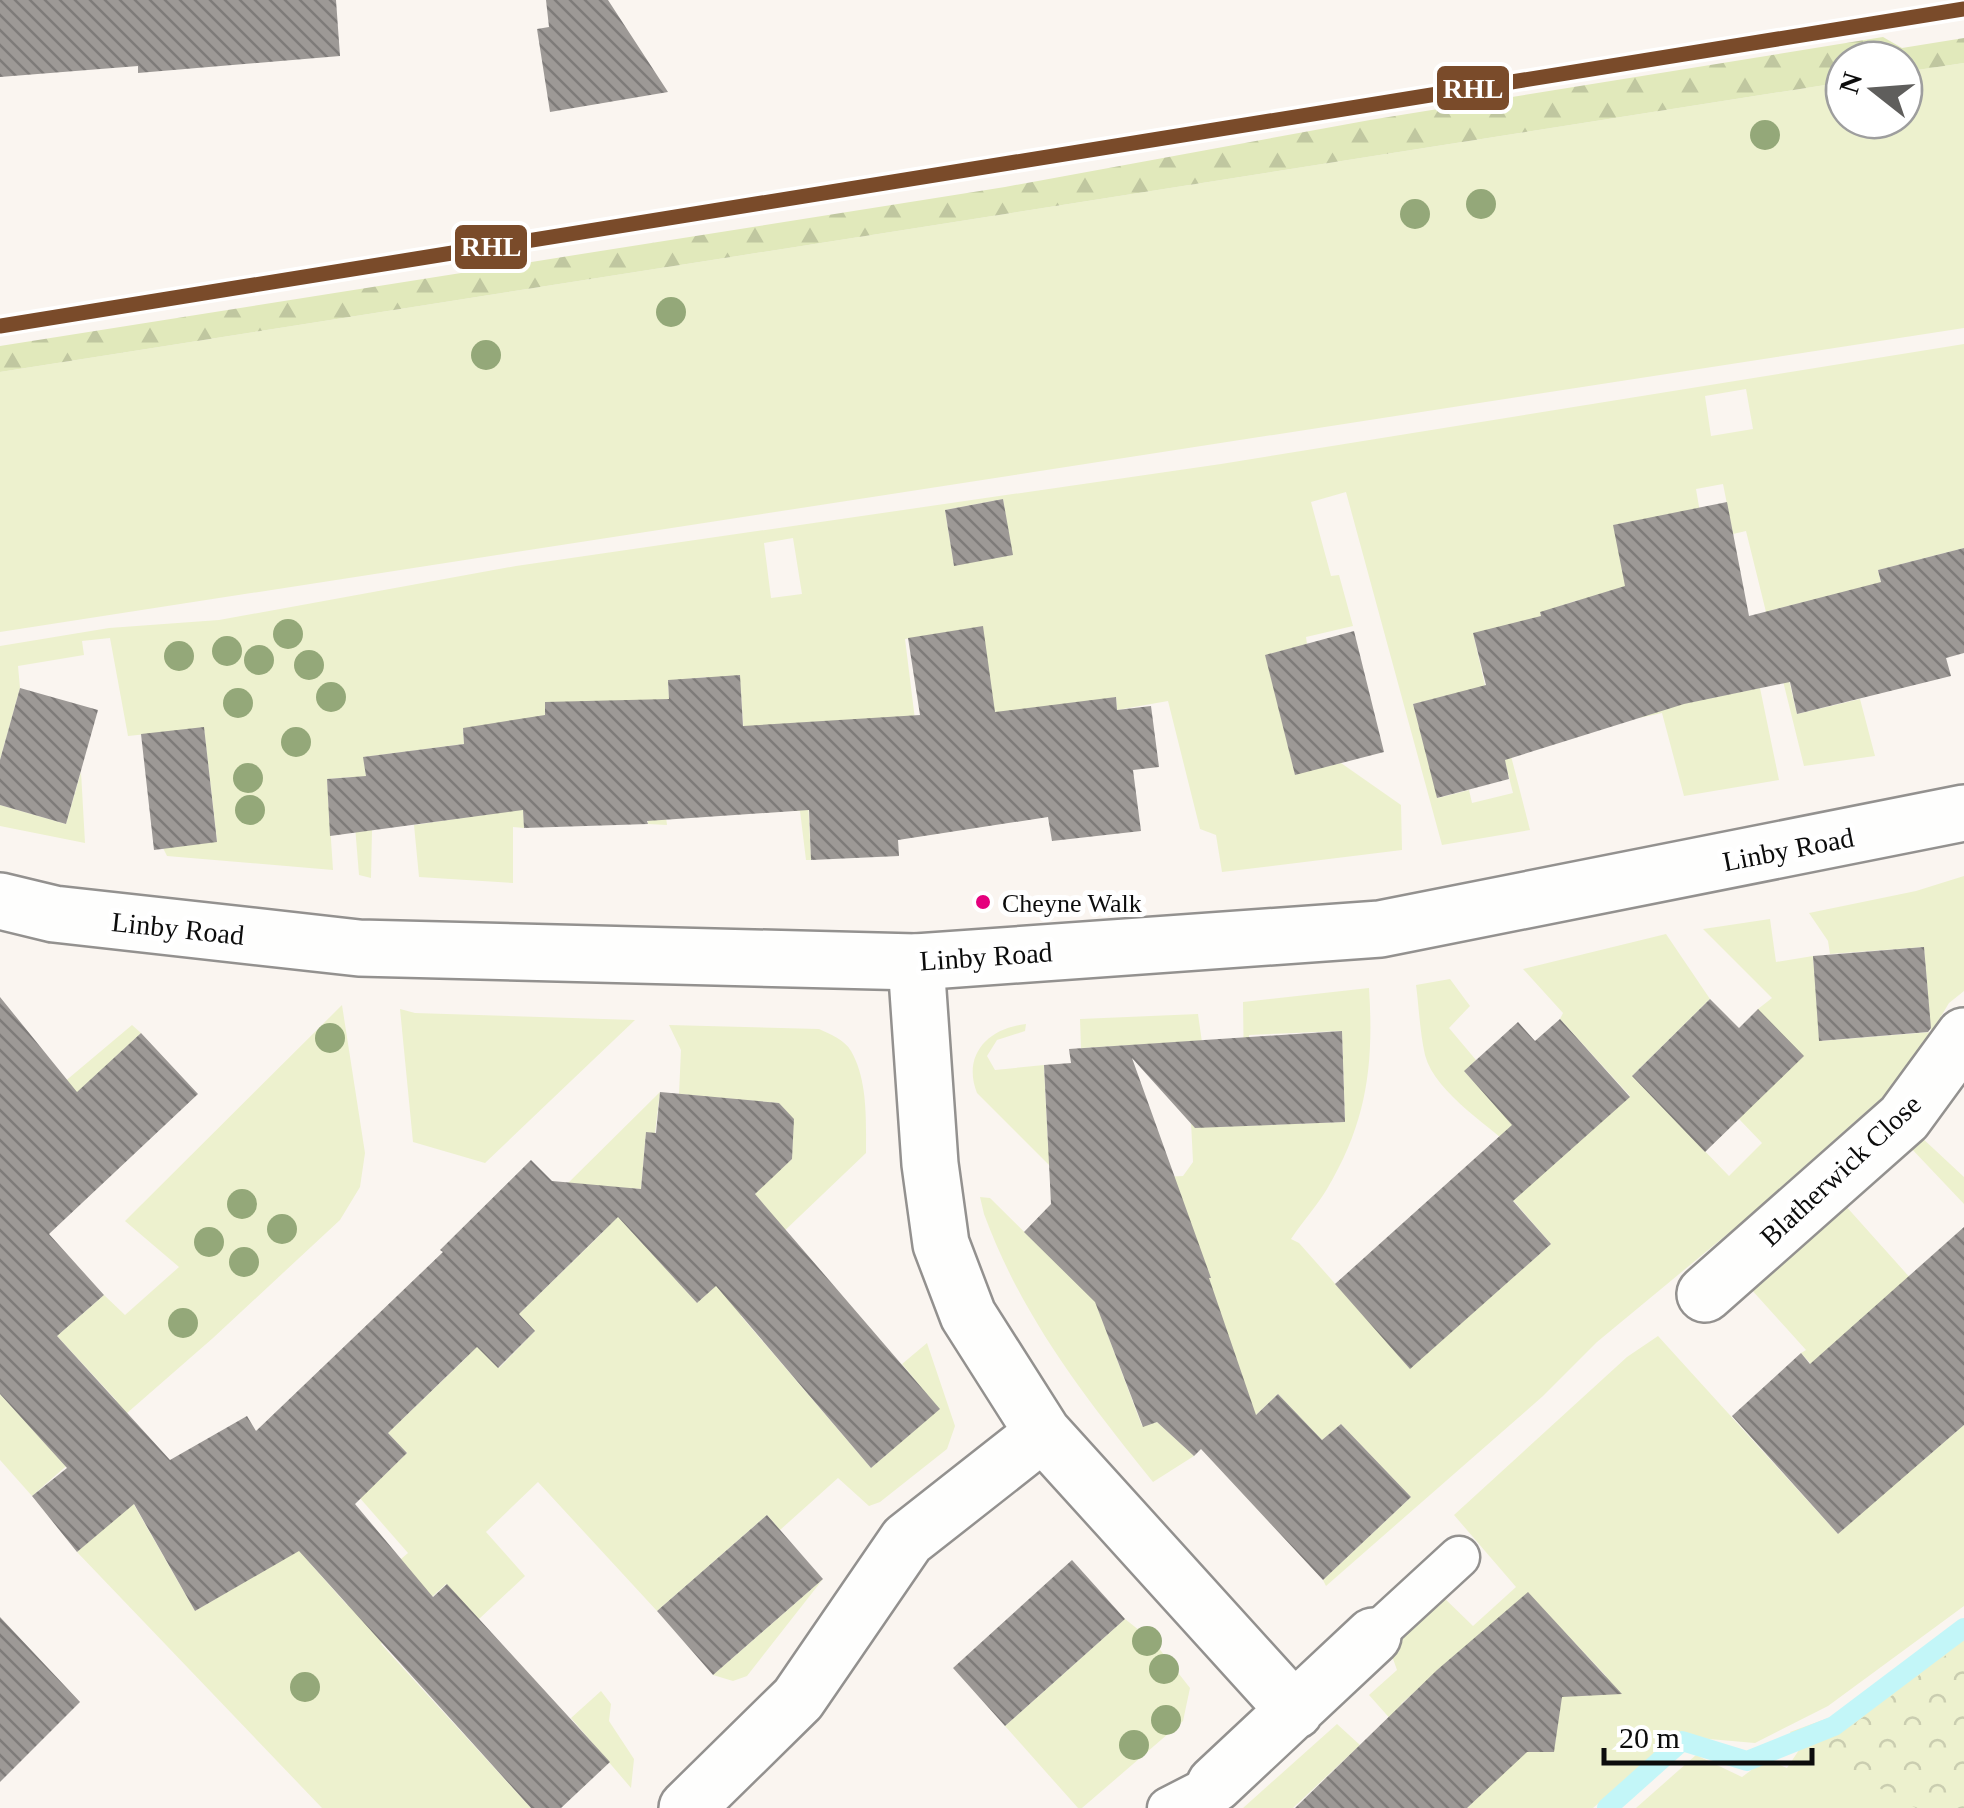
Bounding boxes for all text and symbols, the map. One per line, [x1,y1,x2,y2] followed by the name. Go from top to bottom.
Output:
[1824,40,1924,140] north arrow
[1435,64,1511,112] line badge: RHL
[1833,69,1868,97] text: N
[1443,73,1503,104] text: RHL
[453,223,529,271] line badge: RHL
[461,231,521,262] text: RHL
[1720,822,1856,877] street label: Linby Road
[1002,889,1142,918] place label: Cheyne Walk
[973,892,993,912] marker: Cheyne Walk
[110,906,246,951] street label: Linby Road
[919,936,1053,977] street label: Linby Road
[1754,1088,1927,1253] street label: Blatherwick Close
[1604,1703,1812,1765] scale bar
[1619,1721,1680,1754] text: 20 m

